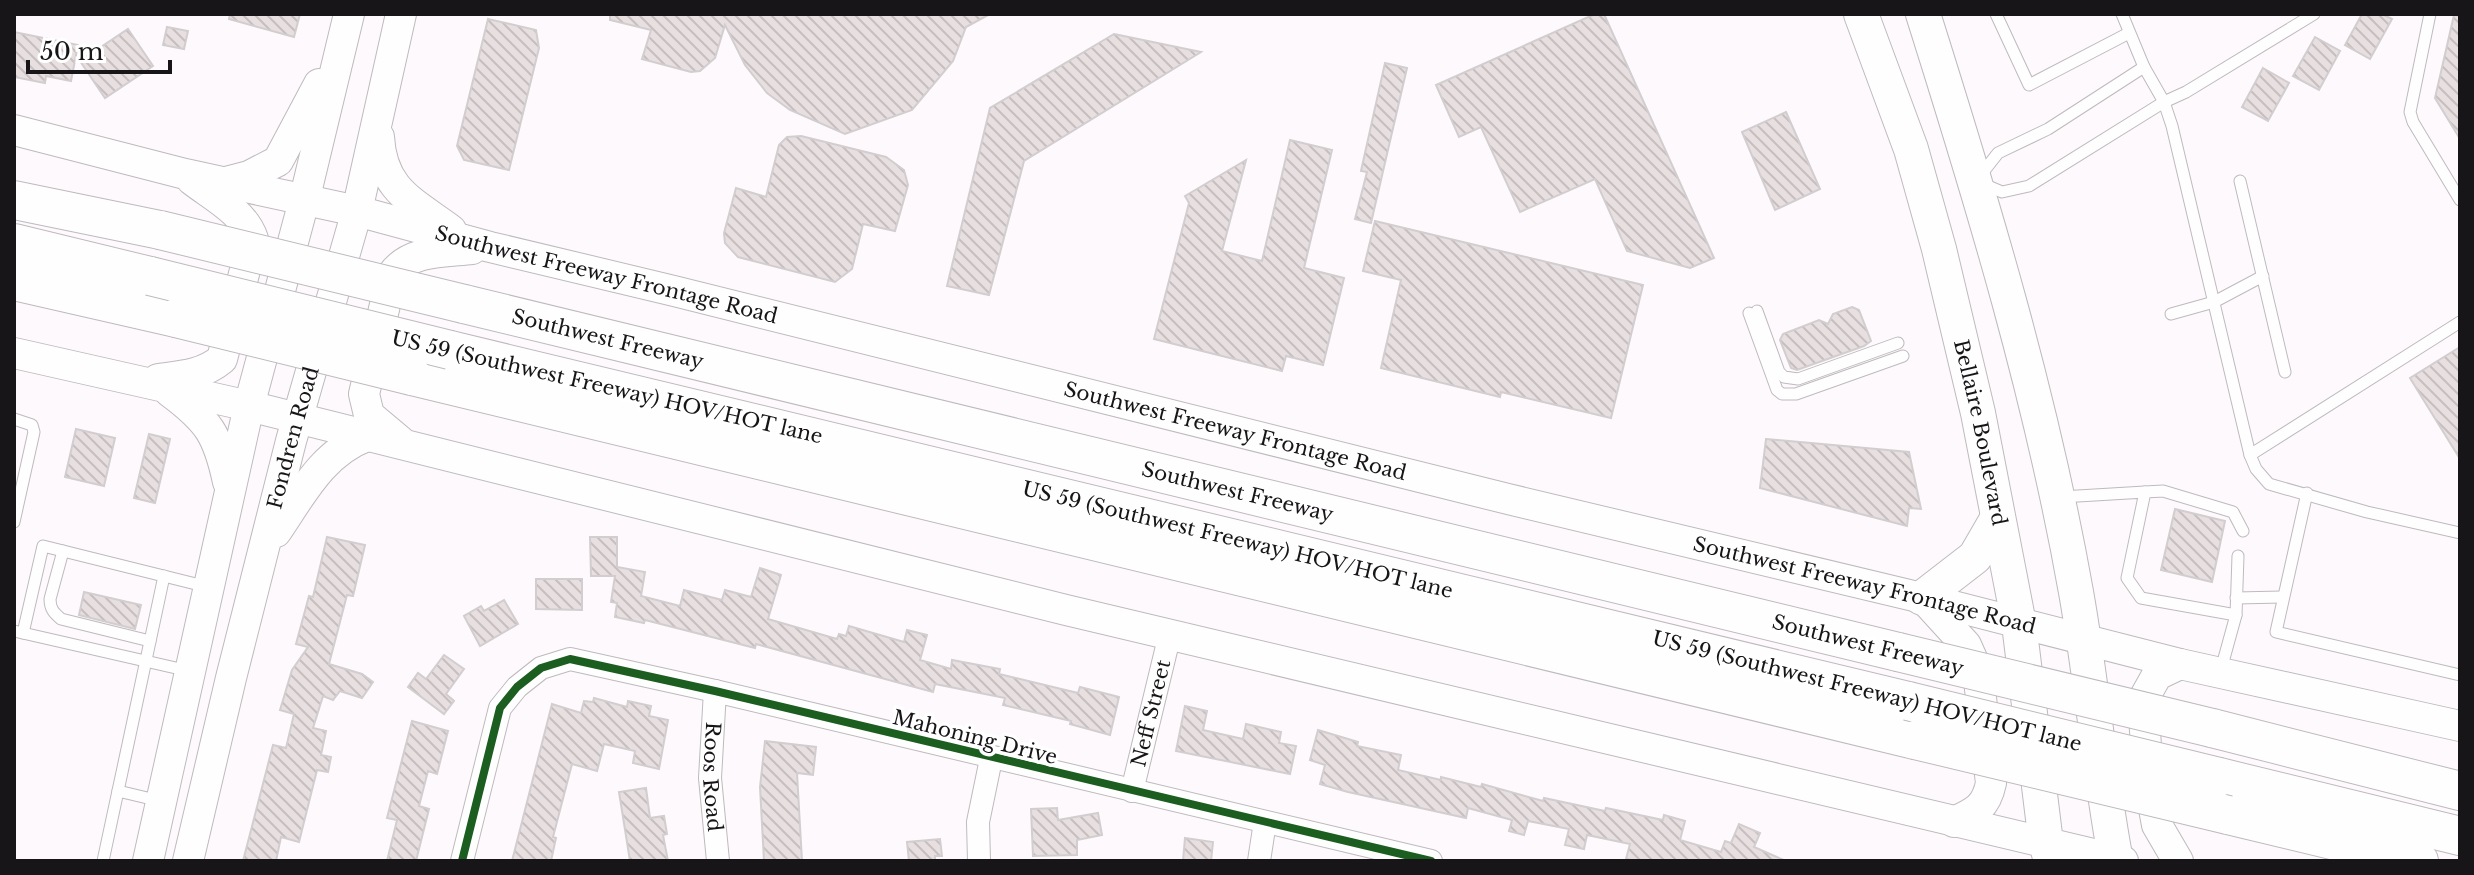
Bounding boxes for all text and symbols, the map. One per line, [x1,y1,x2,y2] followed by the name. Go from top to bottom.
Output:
[28,24,170,74] scale bar
[40,37,104,66] text: 50 m
[432,221,780,328] street label: Southwest Freeway Frontage Road
[510,304,706,374] street label: Southwest Freeway
[389,326,825,448] street label: US 59 (Southwest Freeway) HOV/HOT lane
[1949,337,2012,528] street label: Bellaire Boulevard
[262,364,324,512] street label: Fondren Road
[1062,377,1409,485] street label: Southwest Freeway Frontage Road
[1139,457,1336,527] street label: Southwest Freeway
[1020,476,1455,603] street label: US 59 (Southwest Freeway) HOV/HOT lane
[1691,532,2039,639] street label: Southwest Freeway Frontage Road
[1770,610,1966,680] street label: Southwest Freeway
[1650,626,2084,756] street label: US 59 (Southwest Freeway) HOV/HOT lane
[1126,657,1175,769] street label: Neff Street
[890,705,1060,769] street label: Mahoning Drive
[698,721,727,833] street label: Roos Road

